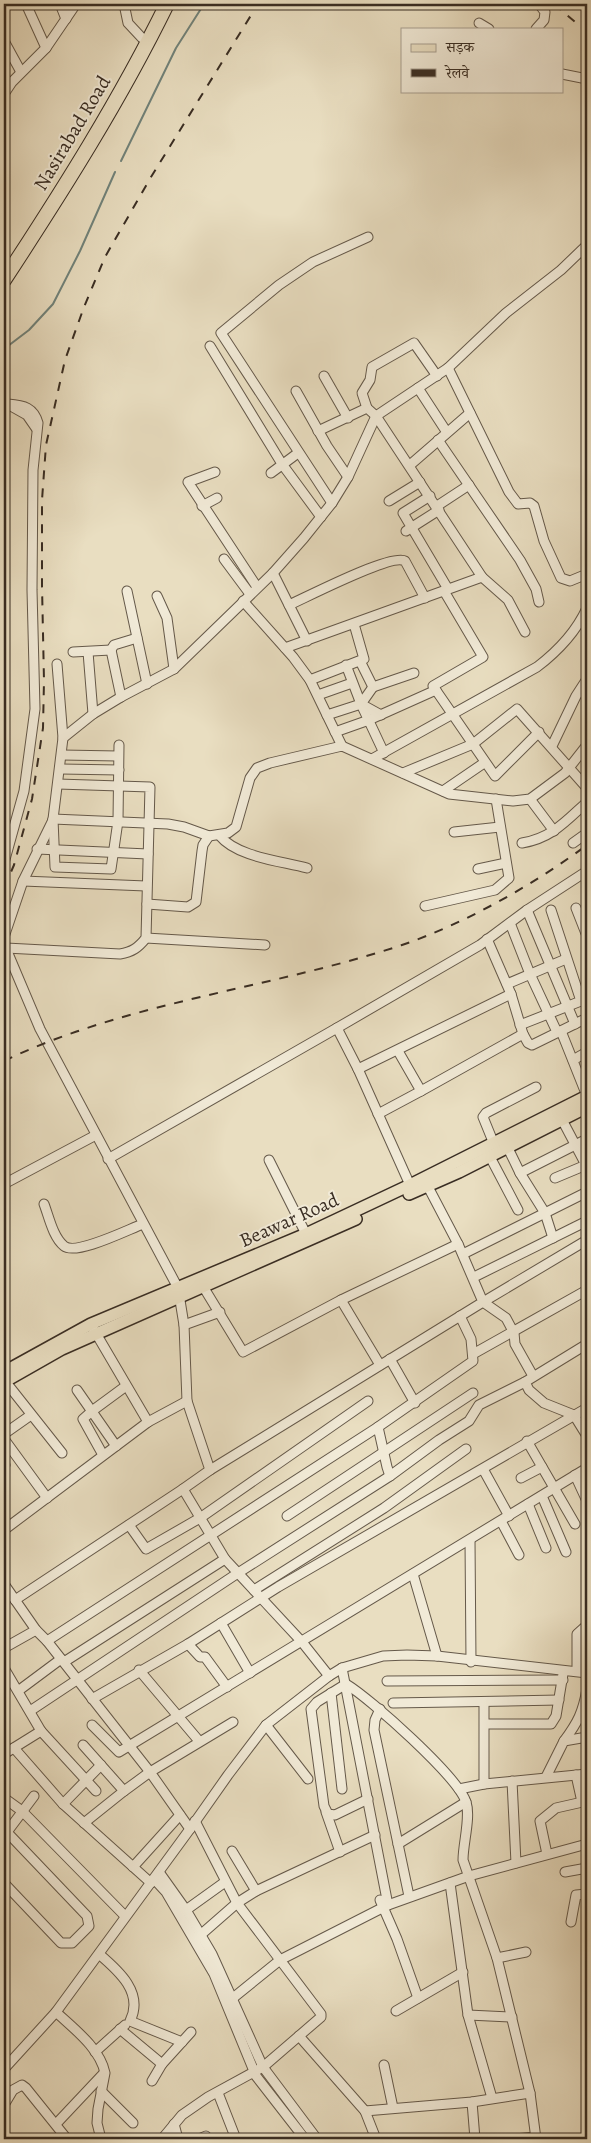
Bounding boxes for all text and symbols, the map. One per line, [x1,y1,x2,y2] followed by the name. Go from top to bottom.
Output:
[401,28,564,92] legend
[445,37,475,57] text: सड़क
[444,63,470,83] text: रेलवे
[27,70,117,195] street label: Nasirabad Road
[235,1186,343,1254] street label: Beawar Road

